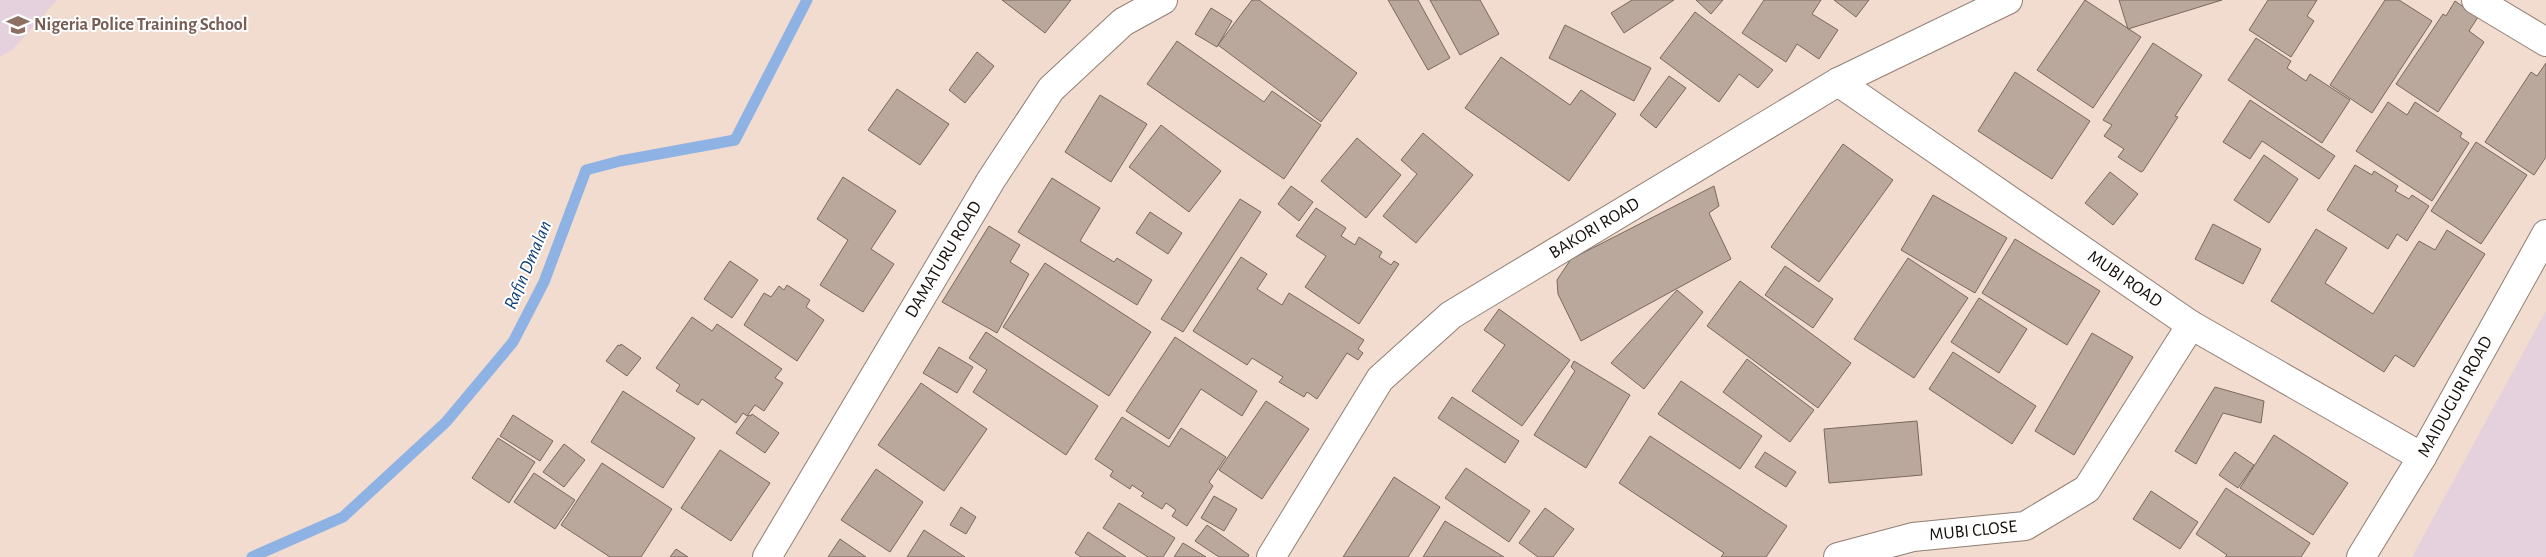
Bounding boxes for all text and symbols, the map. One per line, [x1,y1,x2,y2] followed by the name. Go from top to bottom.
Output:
[5,12,31,38] school or university icon: Nigeria Police Training School
[34,16,247,34] place label: Nigeria Police Training School
[1546,195,1643,262] street label: BAKORI ROAD
[902,198,985,321] street label: DAMATURU ROAD
[501,218,555,312] water label: Rafin Dmalan
[2084,248,2165,311] street label: MUBI ROAD
[2415,333,2496,460] street label: MAIDUGURI ROAD
[1929,518,2018,544] street label: MUBI CLOSE

